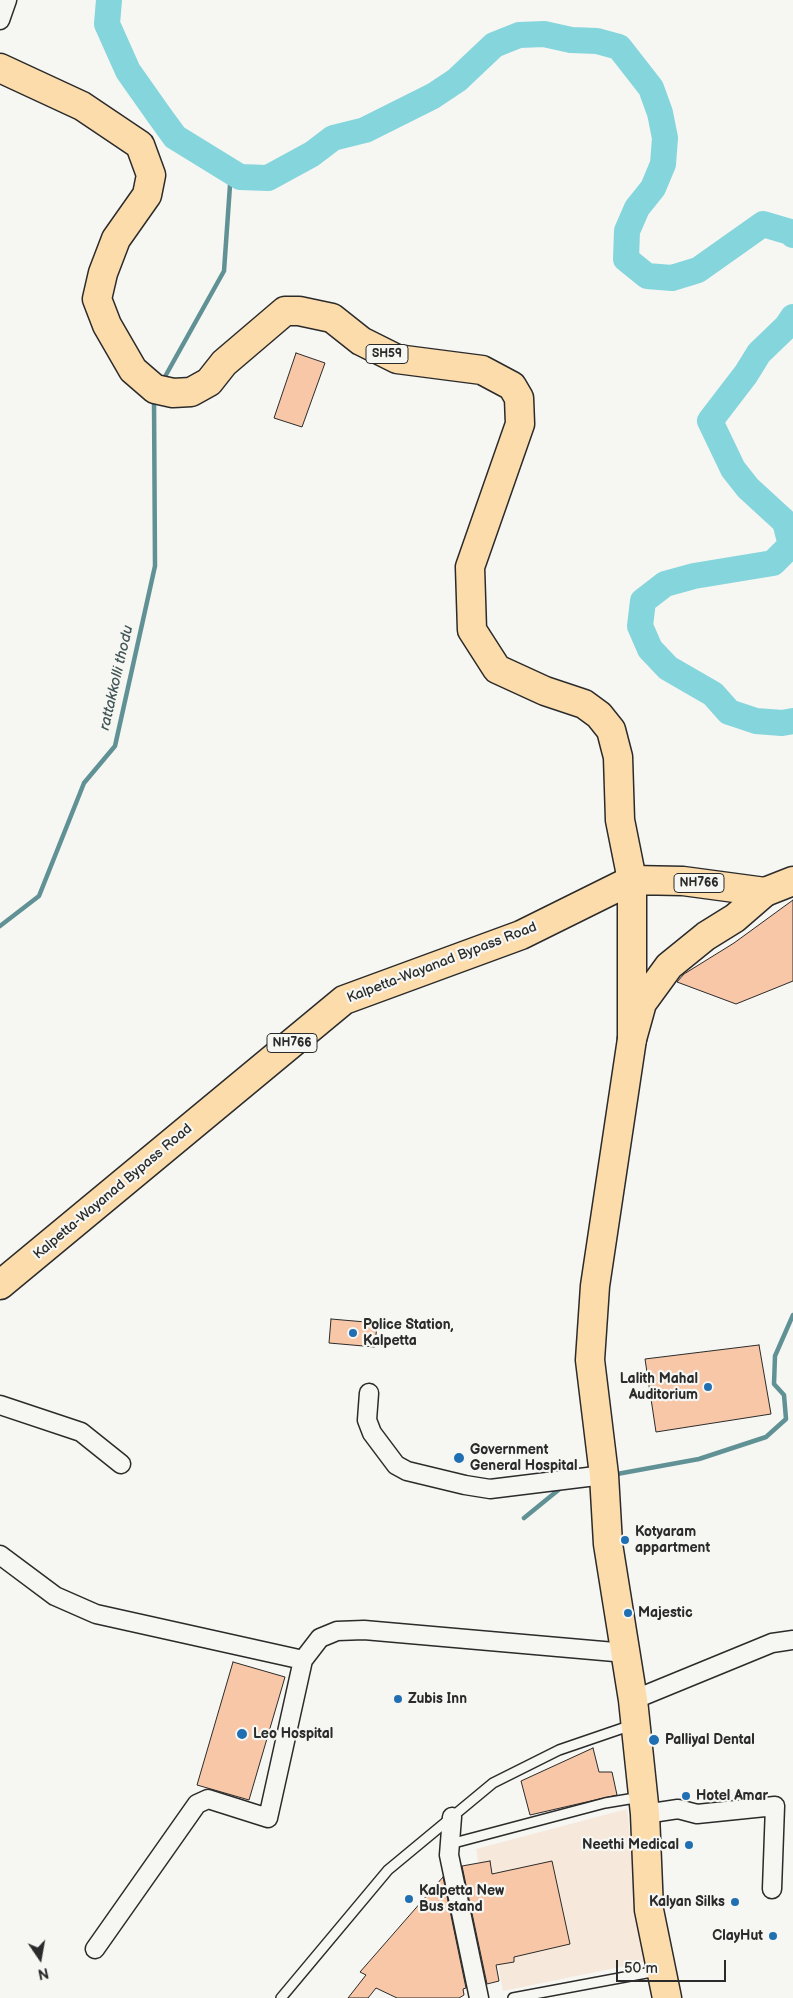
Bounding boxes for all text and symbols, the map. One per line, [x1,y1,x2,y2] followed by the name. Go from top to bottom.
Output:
[366,344,408,364] road number: SH59
[96,624,138,732] water label: rattakkolli thodu
[674,874,724,892] road number: NH766
[345,919,539,1007] street label: Kalpetta-Wayanad Bypass Road
[267,1034,317,1052] road number: NH766
[30,1121,196,1263] street label: Kalpetta-Wayanad Bypass Road
[363,1317,454,1350] place label: Police Station, Kalpetta
[347,1327,359,1339] marker: Police Station, Kalpetta
[620,1371,698,1404] place label: Lalith Mahal Auditorium
[702,1381,714,1393] marker: Lalith Mahal Auditorium
[470,1442,577,1474] place label: Government General Hospital
[452,1451,466,1465] marker: Government General Hospital
[635,1524,710,1556] place label: Kotyaram appartment
[619,1534,631,1546] marker: Kotyaram appartment
[638,1605,693,1621] place label: Majestic
[622,1607,634,1619] marker: Majestic
[408,1691,467,1707] place label: Zubis Inn
[392,1693,404,1705] marker: Zubis Inn
[253,1726,333,1742] place label: Leo Hospital
[235,1727,249,1741] marker: Leo Hospital
[665,1732,755,1748] place label: Palliyal Dental
[647,1733,661,1747] marker: Palliyal Dental
[696,1788,768,1804] place label: Hotel Amar
[680,1790,692,1802] marker: Hotel Amar
[582,1837,679,1853] place label: Neethi Medical
[683,1839,695,1851] marker: Neethi Medical
[419,1883,504,1915] place label: Kalpetta New Bus stand
[403,1893,415,1905] marker: Kalpetta New Bus stand
[649,1894,725,1910] place label: Kalyan Silks
[729,1896,741,1908] marker: Kalyan Silks
[712,1928,763,1944] place label: ClayHut
[767,1930,779,1942] marker: ClayHut
[15,1933,65,1983] north arrow
[618,1950,728,1982] scale bar
[624,1959,658,1978] text: 50 m
[36,1964,50,1983] text: N

